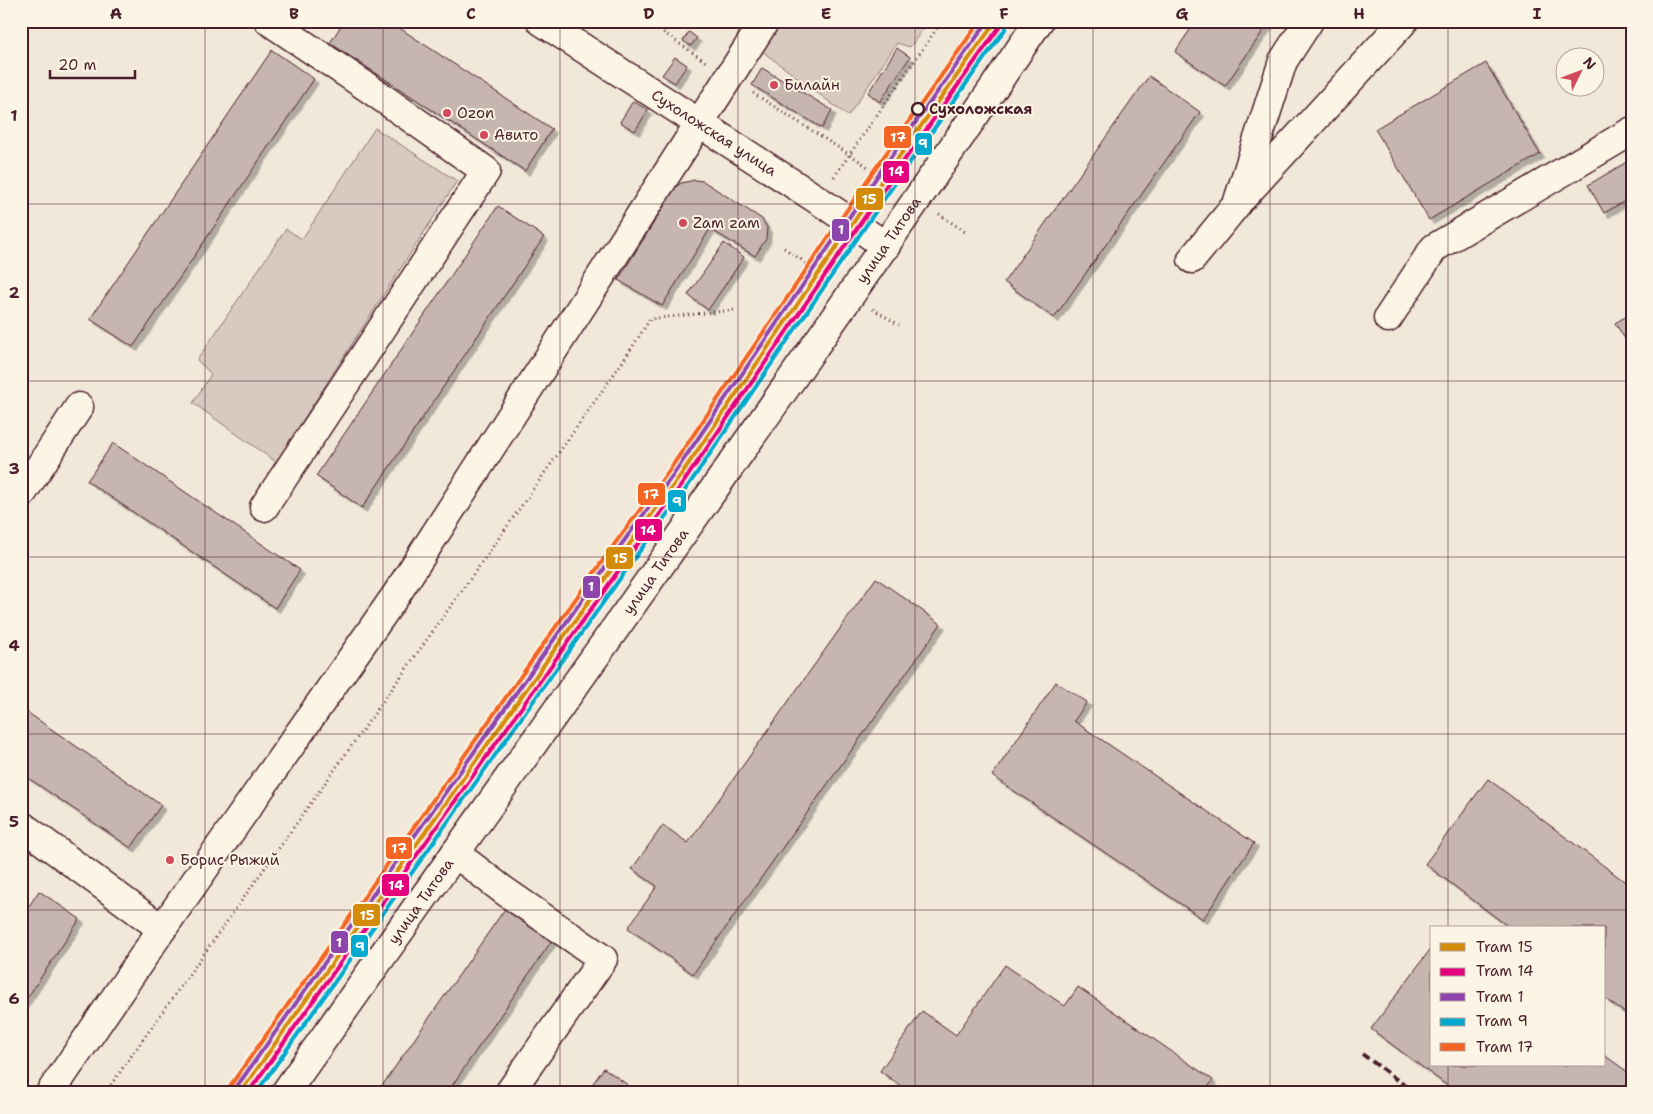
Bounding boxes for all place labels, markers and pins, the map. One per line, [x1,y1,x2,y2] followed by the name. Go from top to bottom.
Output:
[784,75,840,95] place label: Билайн
[768,79,780,91] marker: Билайн
[929,99,1033,119] place label: Сухоложская
[911,102,925,116] marker: Сухоложская
[457,103,494,123] place label: Ozon
[441,107,453,119] marker: Ozon
[494,125,538,145] place label: Авито
[478,129,490,141] marker: Авито
[693,213,760,233] place label: Zam zam
[677,217,689,229] marker: Zam zam
[180,850,280,870] place label: Борис Рыжий
[164,854,176,866] marker: Борис Рыжий

